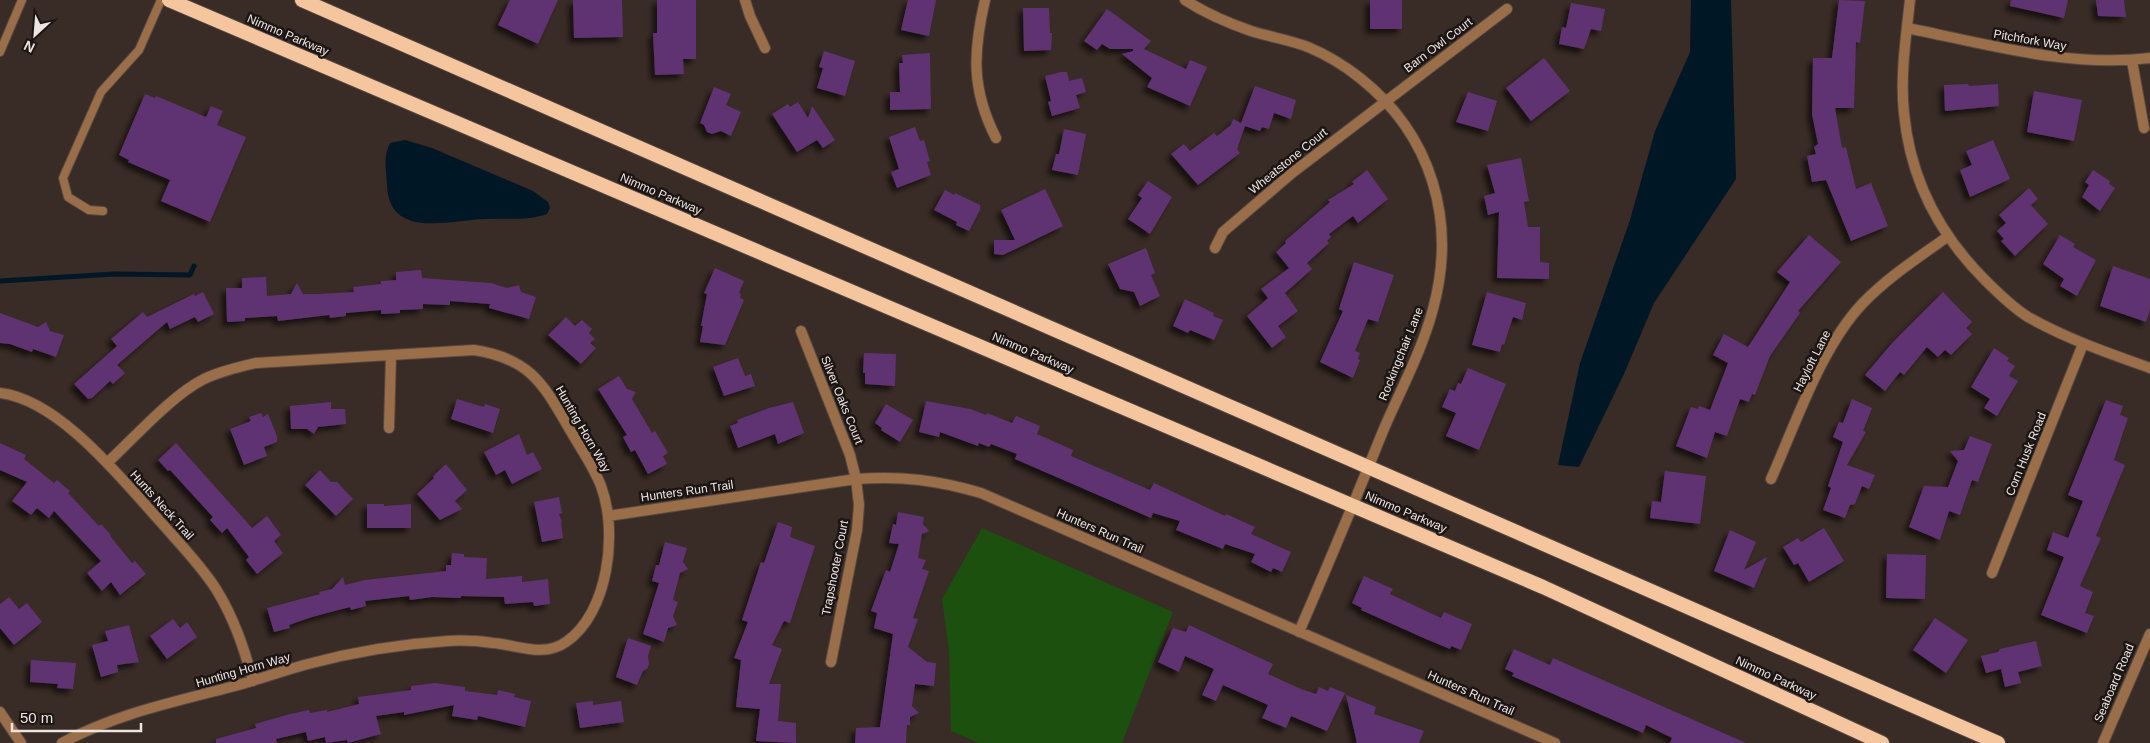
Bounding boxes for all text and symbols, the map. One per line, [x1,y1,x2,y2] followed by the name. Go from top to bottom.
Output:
[10,10,60,60] north arrow
[245,11,331,59] street label: Nimmo Parkway
[1401,14,1475,75] street label: Barn Owl Court
[1993,27,2067,53] street label: Pitchfork Way
[21,37,37,56] text: N
[1246,125,1331,197] street label: Wheatstone Court
[618,170,704,218] street label: Nimmo Parkway
[1376,305,1426,403] street label: Rockingchair Lane
[1790,328,1834,394] street label: Hayloft Lane
[990,329,1076,377] street label: Nimmo Parkway
[818,354,866,447] street label: Silver Oaks Court
[553,383,613,475] street label: Hunting Horn Way
[2003,410,2049,498] street label: Corn Husk Road
[127,468,197,542] street label: Hunts Neck Trail
[640,478,734,504] street label: Hunters Run Trail
[1363,488,1449,536] street label: Nimmo Parkway
[1055,506,1145,556] street label: Hunters Run Trail
[819,518,851,617] street label: Trapshooter Court
[2091,642,2137,724] street label: Seaboard Road
[194,650,292,690] street label: Hunting Horn Way
[1733,653,1819,703] street label: Nimmo Parkway
[1426,668,1516,718] street label: Hunters Run Trail
[12,700,141,732] scale bar
[20,709,53,726] text: 50 m

